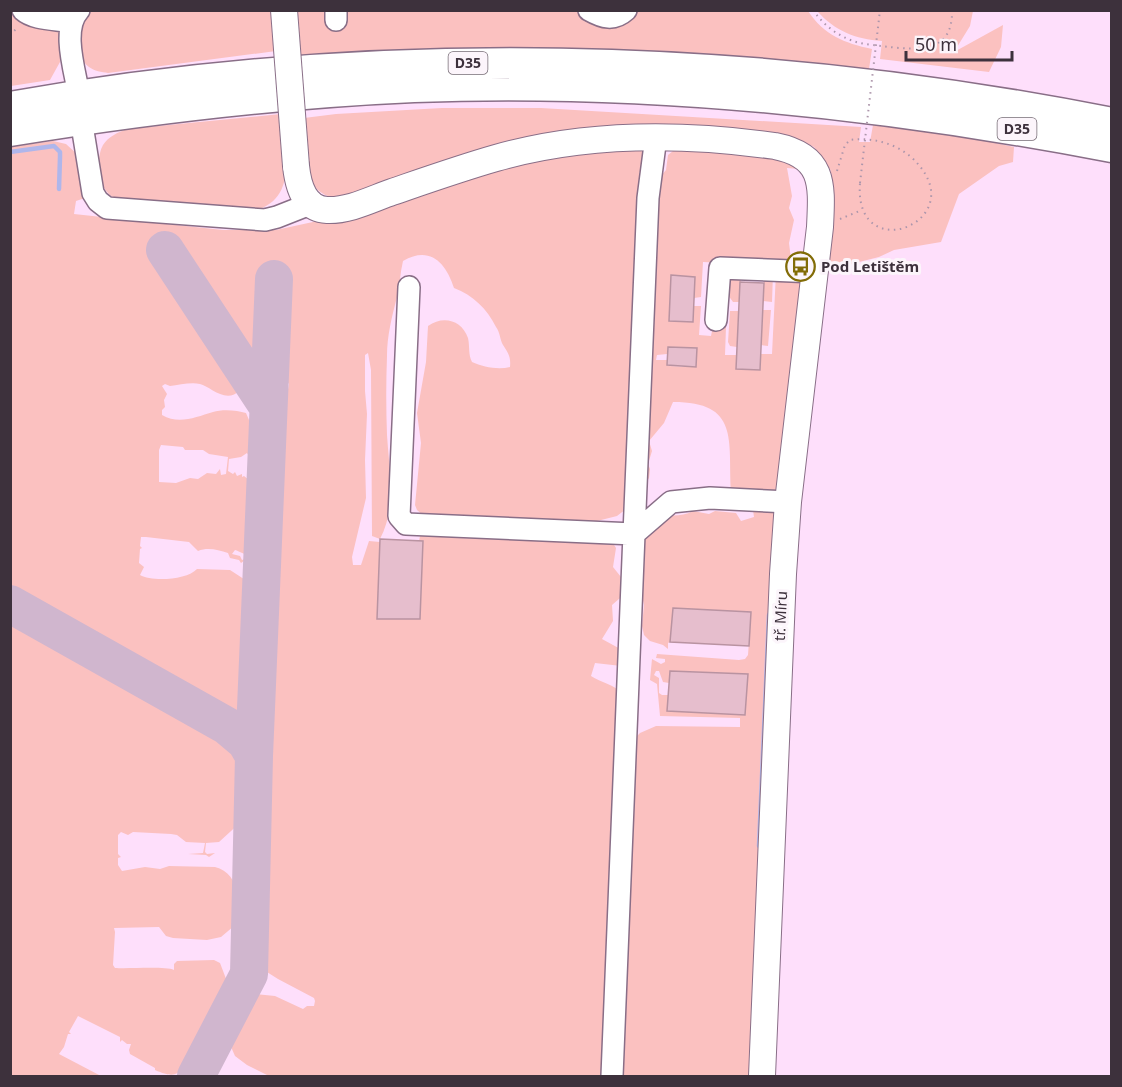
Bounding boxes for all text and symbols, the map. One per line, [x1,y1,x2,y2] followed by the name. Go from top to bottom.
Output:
[906,24,1012,62] scale bar
[915,32,957,56] text: 50 m
[448,52,488,74] road number: D35
[998,118,1036,140] road number: D35
[784,251,816,283] bus stop icon: Pod Letištěm
[821,256,919,276] place label: Pod Letištěm
[769,590,791,641] street label: tř. Míru

